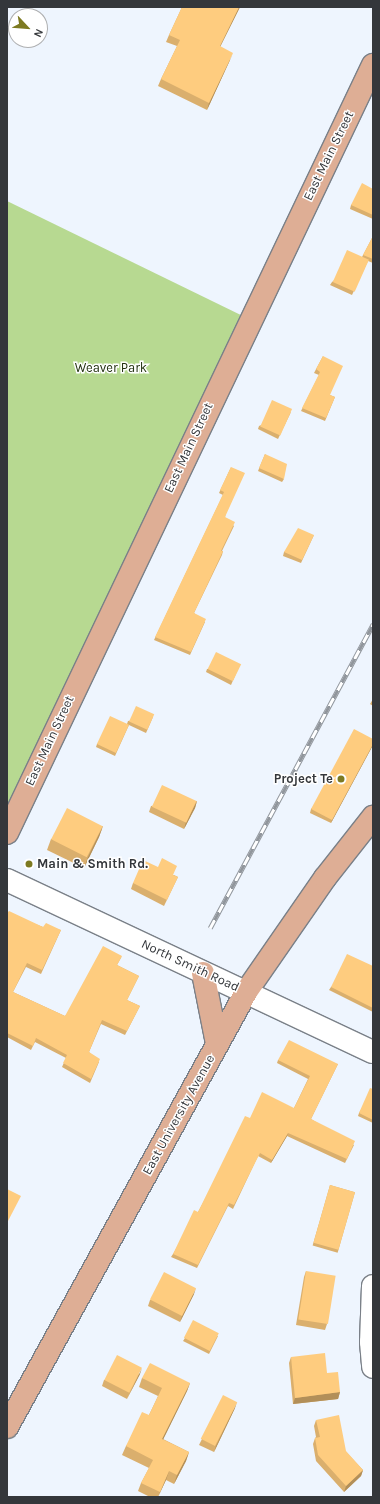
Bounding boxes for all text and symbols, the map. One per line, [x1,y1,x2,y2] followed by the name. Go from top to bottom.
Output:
[8,8,48,48] north arrow
[31,27,46,39] text: N
[301,109,357,203] street label: East Main Street
[75,360,147,376] park label: Weaver Park
[161,400,217,496] street label: East Main Street
[22,693,78,789] street label: East Main Street
[274,771,333,787] place label: Project Te
[336,774,346,784] marker: Project Te
[37,856,148,872] place label: Main & Smith Rd.
[24,859,34,869] marker: Main & Smith Rd.
[139,936,241,996] street label: North Smith Road
[139,1052,219,1178] street label: East University Avenue

